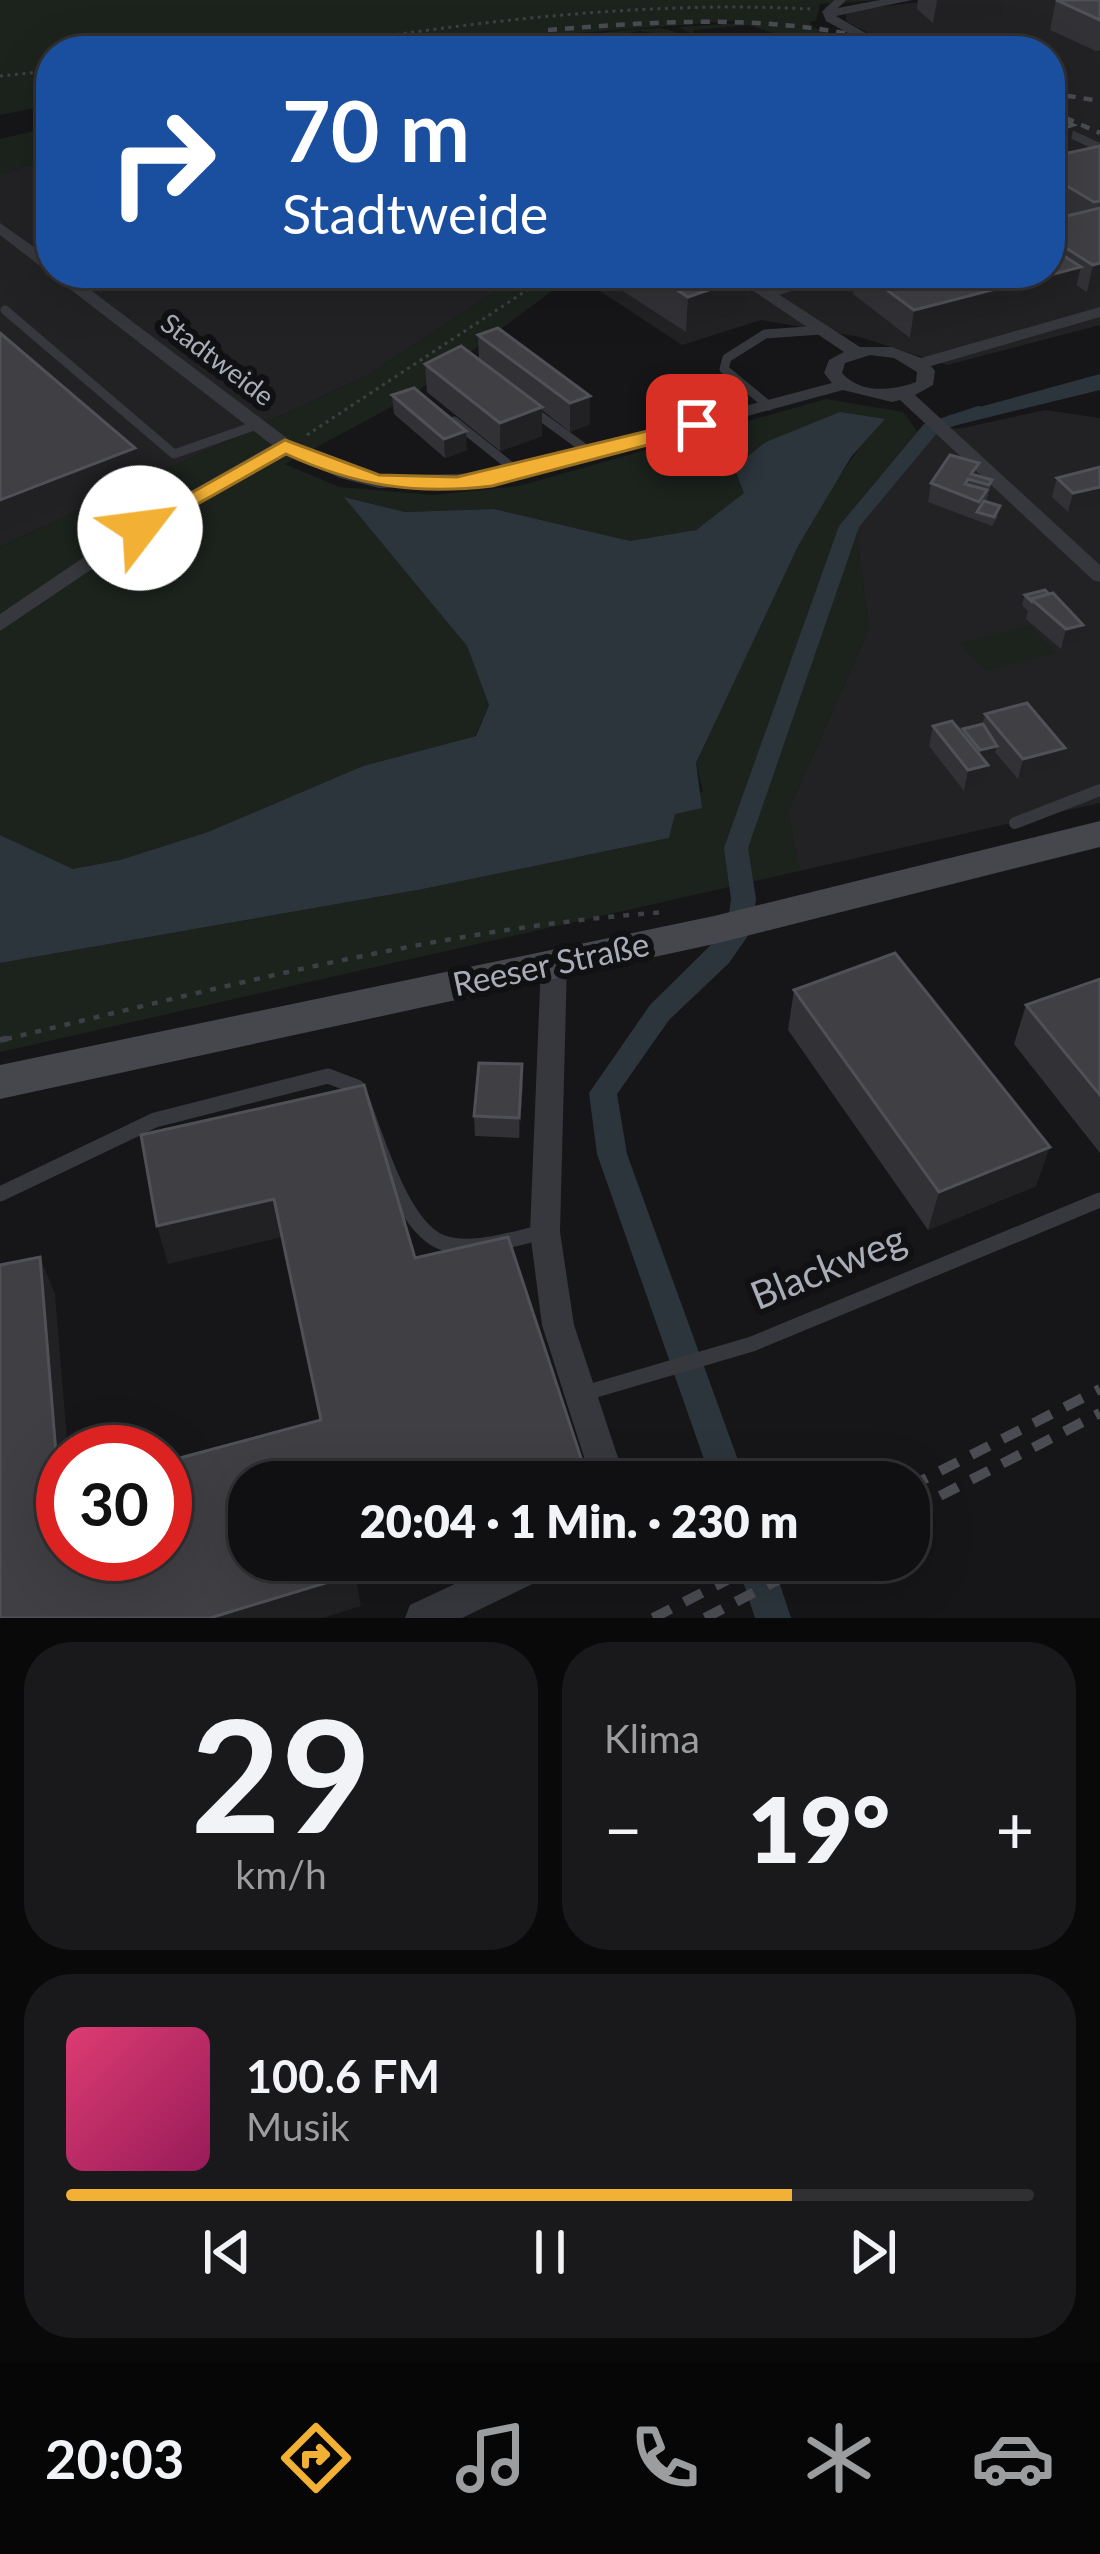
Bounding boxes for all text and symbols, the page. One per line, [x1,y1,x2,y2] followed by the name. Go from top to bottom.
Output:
[282,79,470,180] text: 70 m
[84,84,240,240] icon: right
[282,181,548,246] text: Stadtweide
[155,306,281,412] street label: Stadtweide
[646,374,748,476] pin
[664,392,730,458] icon: arrive
[77,465,203,591] position arrow
[449,923,653,1003] street label: Reeser Straße
[743,1214,912,1318] street label: Blackweg
[36,1425,192,1581] speed limit sign: 30
[360,1494,798,1548] text: 20:04 · 1 Min. · 230 m
[191,1679,371,1866] text: 29
[604,1715,700,1761] text: Klima
[748,1774,890,1882] text: 19°
[604,1789,642,1868] text: −
[996,1789,1034,1868] text: +
[235,1851,327,1897] text: km/h
[246,2049,440,2103] text: 100.6 FM
[246,2103,350,2149] text: Musik
[194,2219,260,2285] icon: previous
[517,2219,583,2285] icon: pause
[840,2219,906,2285] icon: next
[274,2416,358,2500] icon: directions
[449,2416,533,2500] icon: music
[623,2416,707,2500] icon: phone
[797,2416,881,2500] icon: climate
[971,2416,1055,2500] icon: car
[45,2426,184,2491] text: 20:03

